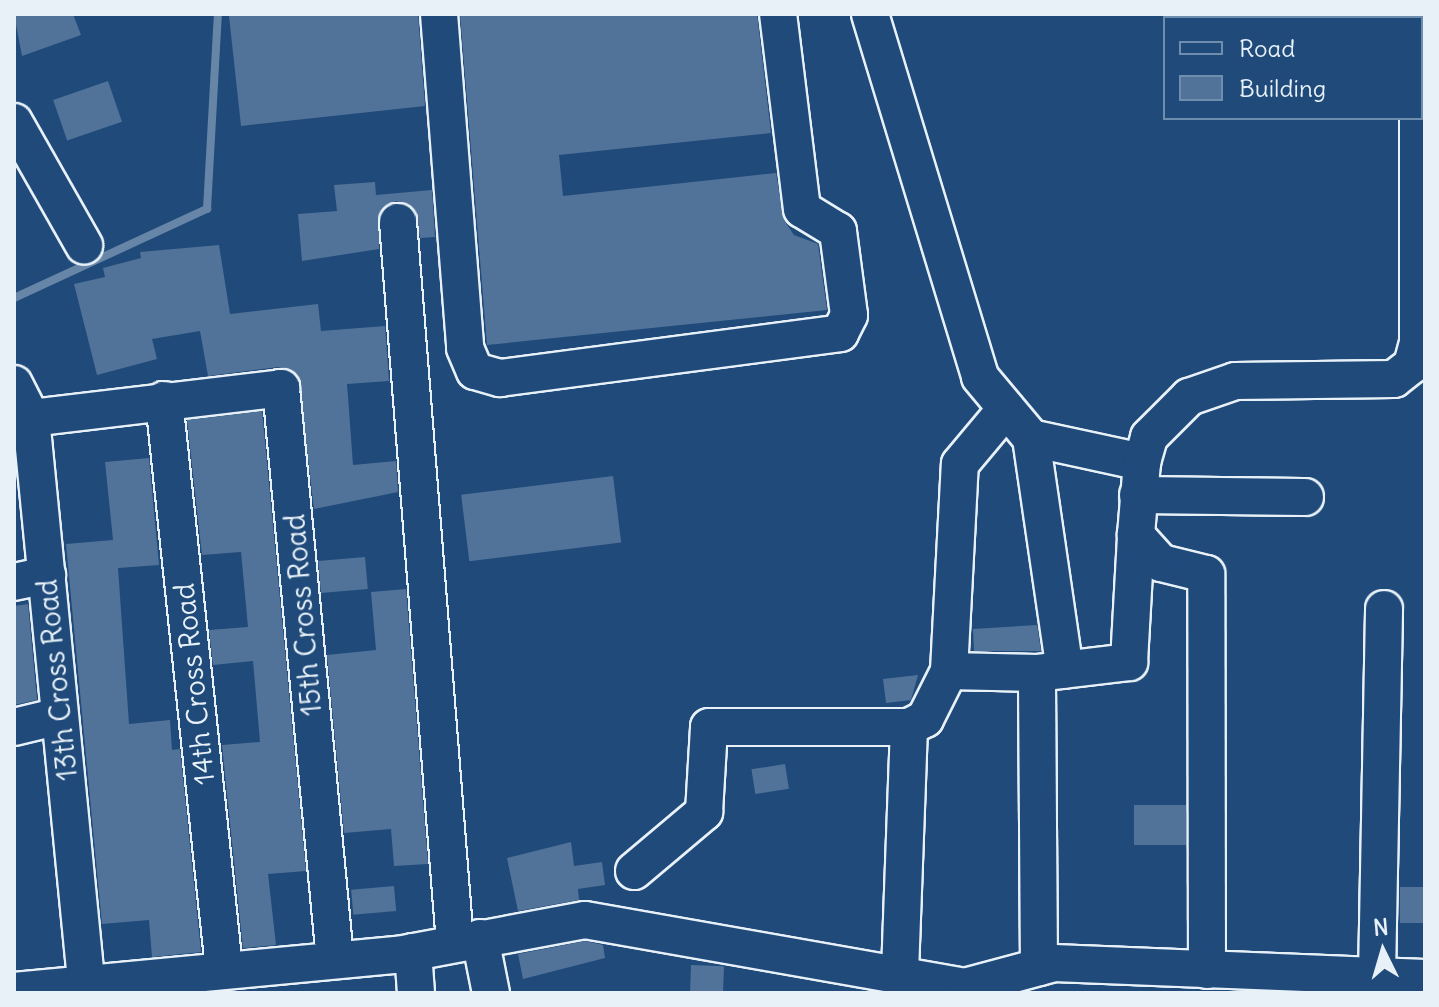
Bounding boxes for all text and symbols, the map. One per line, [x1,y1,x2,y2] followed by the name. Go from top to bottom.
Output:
[1163,16,1423,120] legend
[1239,33,1295,63] text: Road
[1239,73,1326,103] text: Building
[277,513,329,717] street label: 15th Cross Road
[30,578,84,782] street label: 13th Cross Road
[167,582,221,786] street label: 14th Cross Road
[1343,911,1423,991] north arrow
[1372,912,1390,942] text: N

